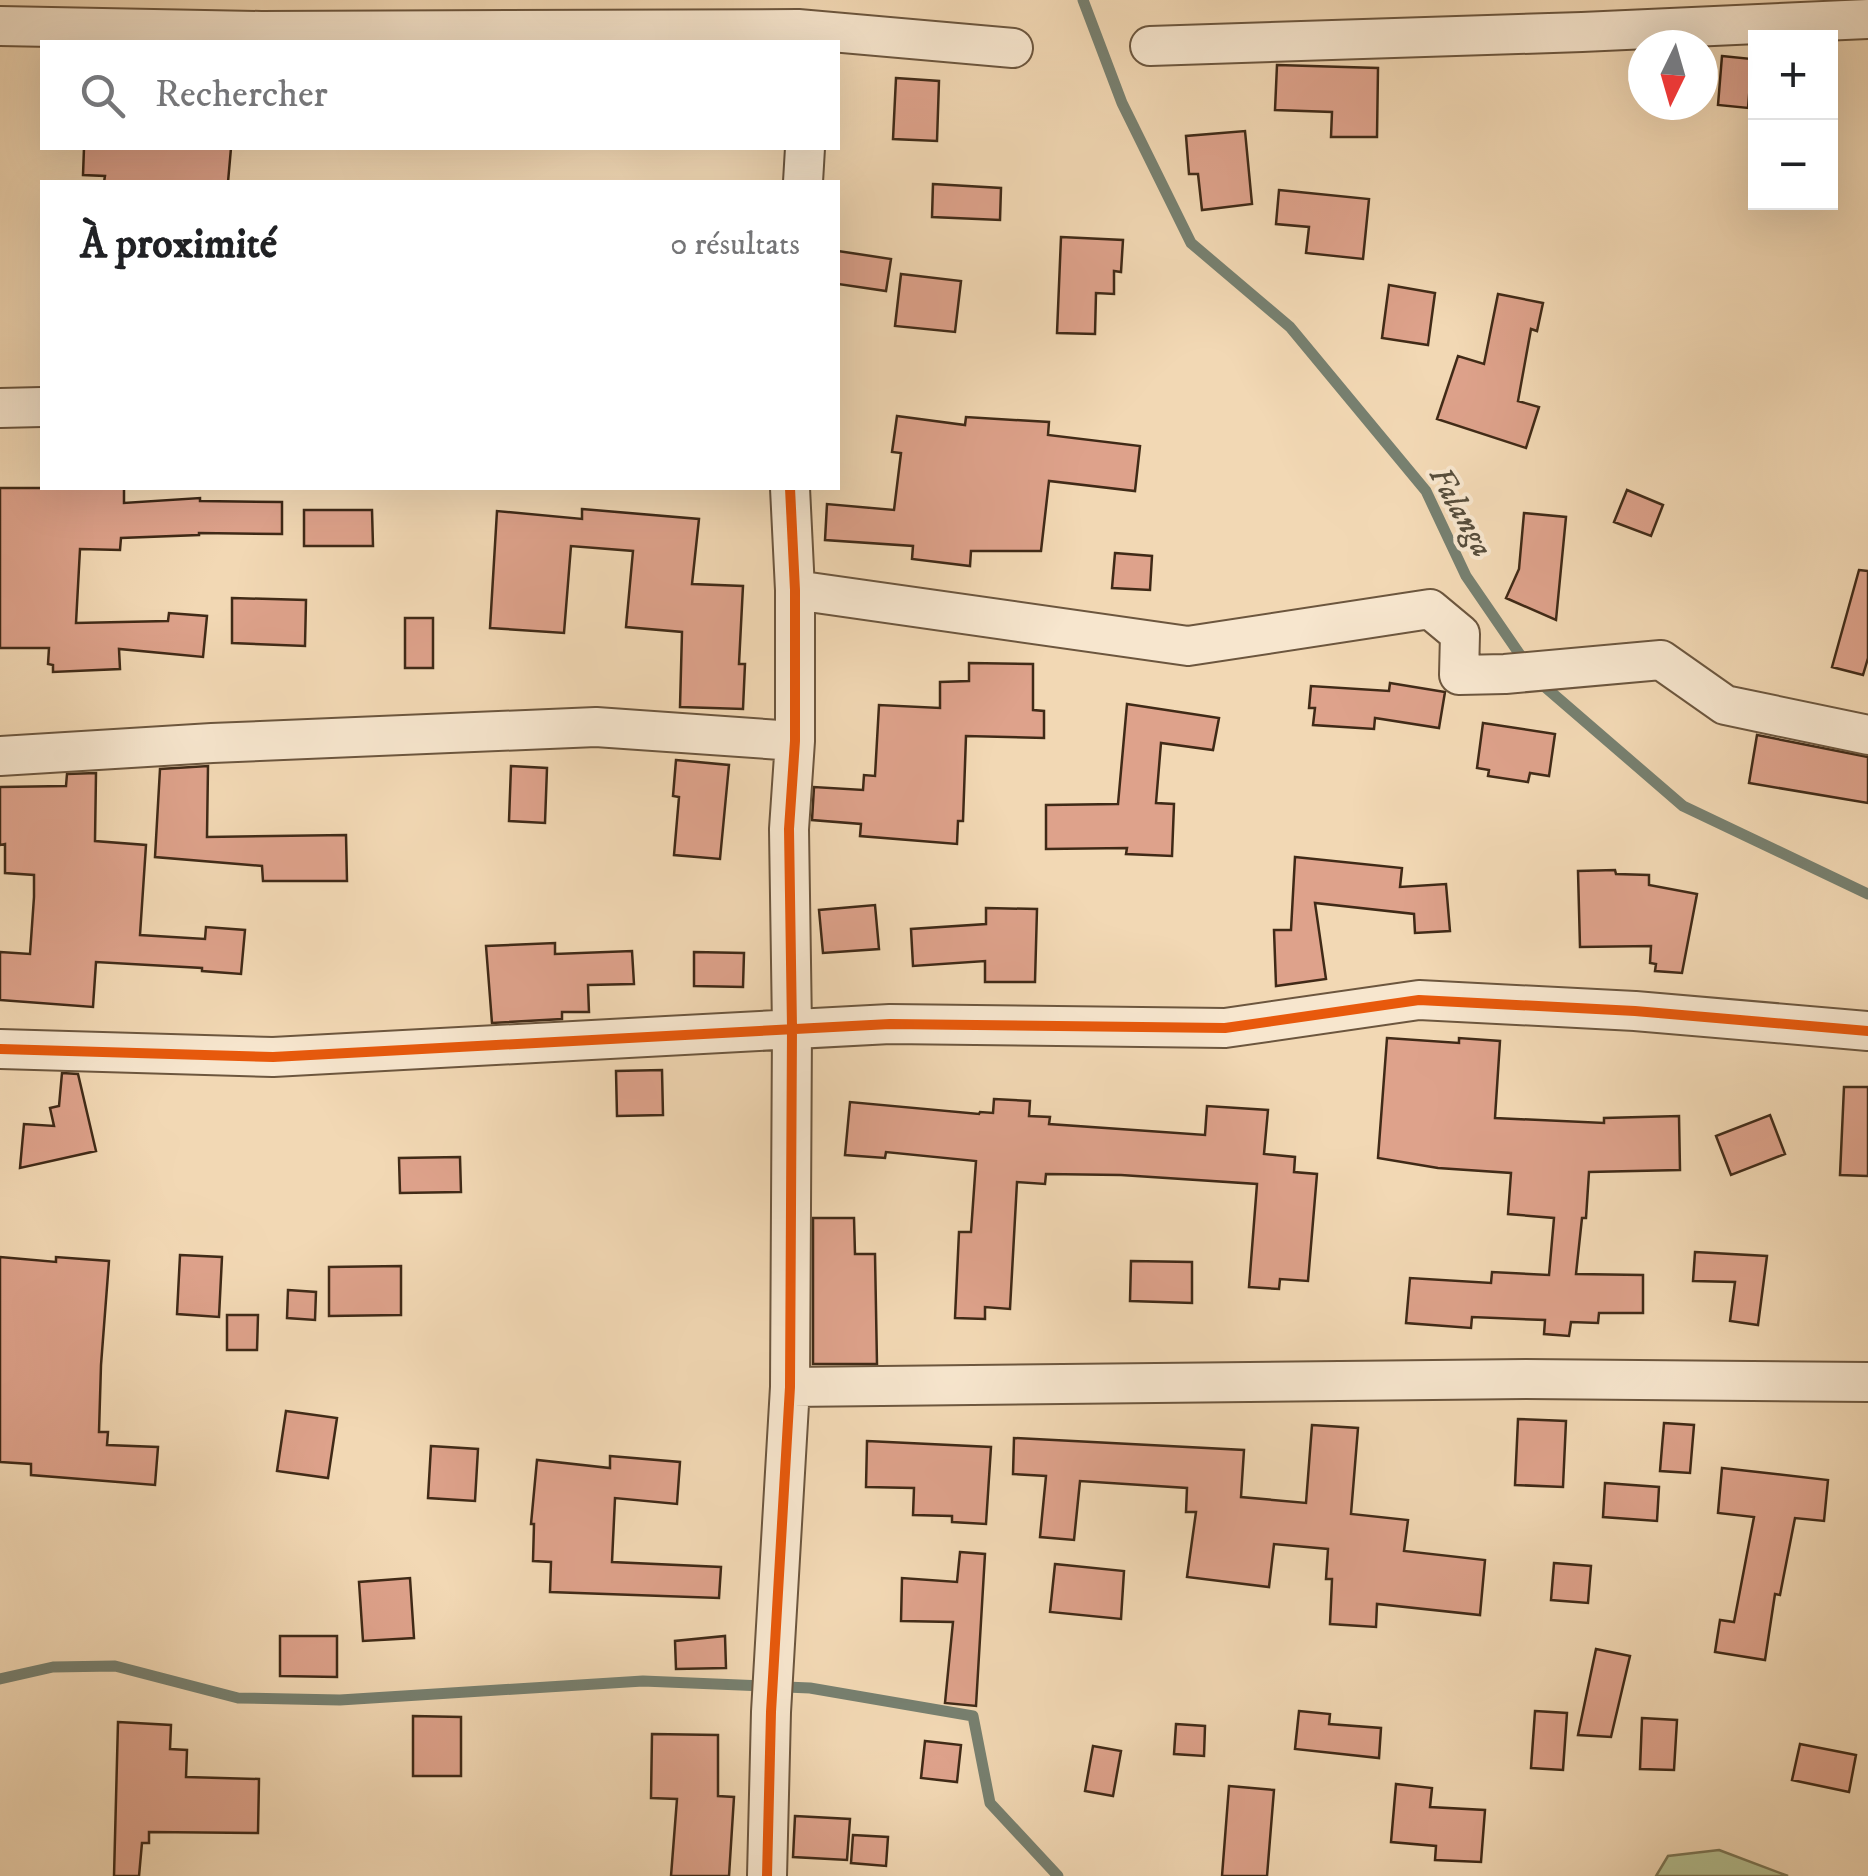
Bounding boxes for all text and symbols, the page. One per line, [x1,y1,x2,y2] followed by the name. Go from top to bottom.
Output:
[1628,30,1718,120] north arrow
[1748,30,1838,210] map controls
[1748,30,1838,120] button: +
[40,40,840,150] search box
[75,68,130,123] icon: search
[155,71,328,119] text: Rechercher
[1748,120,1838,210] button: −
[80,219,277,271] text: À proximité
[670,225,800,265] text: 0 résultats
[1419,459,1501,565] water label: Falanga

